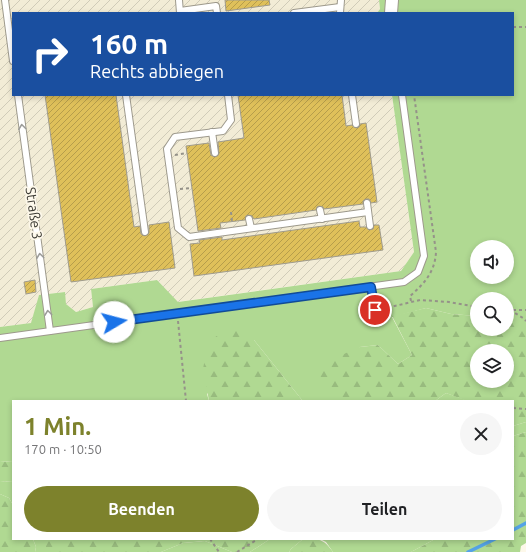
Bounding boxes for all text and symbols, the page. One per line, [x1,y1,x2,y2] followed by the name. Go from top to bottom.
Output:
[24,28,76,80] icon: right
[90,28,168,59] text: 160 m
[90,61,224,81] text: Rechts abbiegen
[18,124,27,130] one-way arrow
[22,186,46,240] street label: Straße 3
[470,240,514,388] map controls
[470,240,514,284] button: sound
[36,253,45,259] one-way arrow
[470,292,514,336] button: search
[358,293,392,327] pin
[364,299,386,321] icon: arrive
[93,301,135,343] position arrow
[44,310,53,316] one-way arrow
[470,344,514,388] button: layers
[24,413,91,440] text: 1 Min.
[460,413,502,455] button: close
[24,442,102,456] text: 170 m · 10:50
[24,486,259,532] button: Beenden
[267,486,502,532] button: Teilen

